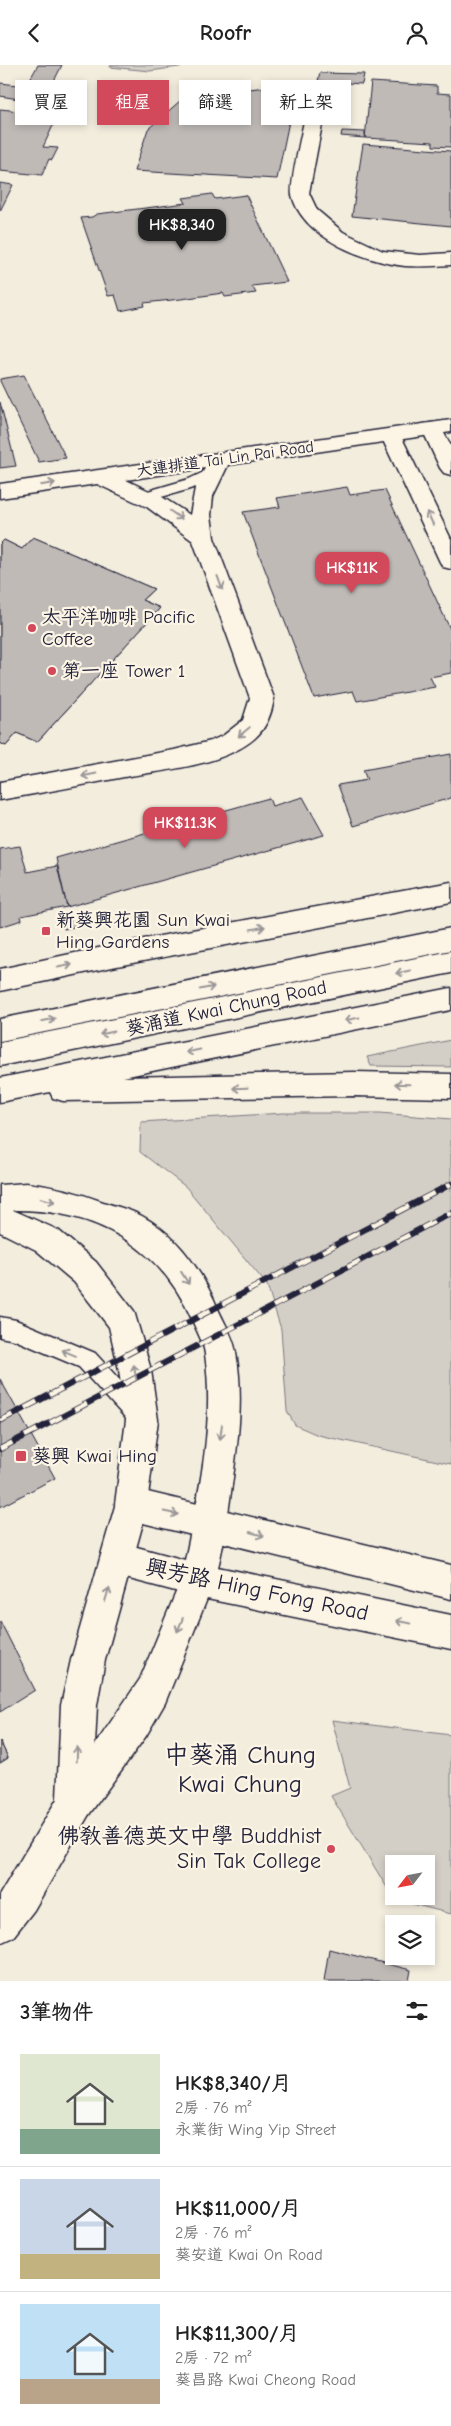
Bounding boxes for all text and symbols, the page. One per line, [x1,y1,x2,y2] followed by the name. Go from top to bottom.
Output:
[20,19,48,47] icon: back
[403,19,431,47] icon: person
[200,20,251,46] text: Roofr
[15,80,87,125] chip: 買屋
[97,80,169,125] chip: 租屋
[179,80,251,125] chip: 篩選
[261,80,351,125] chip: 新上架
[130,209,234,251] pin: HK$8,340
[149,216,215,234] text: HK$8,340
[135,438,315,480] street label: 大連排道 Tai Lin Pai Road
[40,479,56,489] one-way arrow
[169,510,183,520] one-way arrow
[425,511,434,526] one-way arrow
[311,551,393,594] pin: HK$11K
[326,559,378,577] text: HK$11K
[216,575,225,591] one-way arrow
[42,606,195,650] place label: 太平洋咖啡 Pacific Coffee
[26,622,38,634] marker: 太平洋咖啡 Pacific Coffee
[62,660,185,682] place label: 第一座 Tower 1
[46,665,58,677] marker: 第一座 Tower 1
[238,727,251,738] one-way arrow
[82,770,98,780] one-way arrow
[133,807,237,849] pin: HK$11.3K
[154,814,216,832] text: HK$11.3K
[56,909,230,953] place label: 新葵興花園 Sun Kwai Hing Gardens
[250,922,266,932] one-way arrow
[40,925,52,937] marker: 新葵興花園 Sun Kwai Hing Gardens
[56,961,72,970] one-way arrow
[396,968,412,977] one-way arrow
[123,976,329,1040] street label: 葵涌道 Kwai Chung Road
[199,983,215,992] one-way arrow
[39,1015,55,1025] one-way arrow
[344,1015,360,1024] one-way arrow
[99,1028,115,1038] one-way arrow
[185,1047,201,1057] one-way arrow
[395,1079,411,1088] one-way arrow
[232,1083,248,1093] one-way arrow
[40,1196,56,1205] one-way arrow
[180,1270,190,1284] one-way arrow
[62,1347,77,1357] one-way arrow
[130,1365,140,1381] one-way arrow
[216,1423,226,1439] one-way arrow
[32,1445,157,1467] place label: 葵興 Kwai Hing
[14,1449,28,1463] marker: 葵興 Kwai Hing
[162,1509,178,1518] one-way arrow
[249,1529,265,1539] one-way arrow
[143,1554,371,1626] street label: 興芳路 Hing Fong Road
[103,1587,113,1603] one-way arrow
[174,1617,184,1632] one-way arrow
[396,1617,412,1627] one-way arrow
[164,1740,316,1798] district label: 中葵涌 Chung Kwai Chung
[73,1746,82,1762] one-way arrow
[57,1823,322,1874] place label: 佛教善德英文中學 Buddhist Sin Tak College
[325,1843,337,1855] marker: 佛教善德英文中學 Buddhist Sin Tak College
[385,1855,435,1905] north arrow
[385,1855,435,1965] map controls
[385,1915,435,1965] button: layers
[403,1997,431,2025] icon: filters
[20,2000,93,2024] text: 3筆物件
[175,2071,292,2095] text: HK$8,340/月
[60,2074,120,2134] icon: home
[175,2099,252,2117] text: 2房 · 76 m²
[175,2121,336,2139] text: 永業街 Wing Yip Street
[175,2196,301,2220] text: HK$11,000/月
[60,2199,120,2259] icon: home
[175,2224,252,2242] text: 2房 · 76 m²
[175,2246,323,2264] text: 葵安道 Kwai On Road
[175,2321,300,2345] text: HK$11,300/月
[60,2324,120,2384] icon: home
[175,2349,251,2367] text: 2房 · 72 m²
[175,2371,356,2389] text: 葵昌路 Kwai Cheong Road

